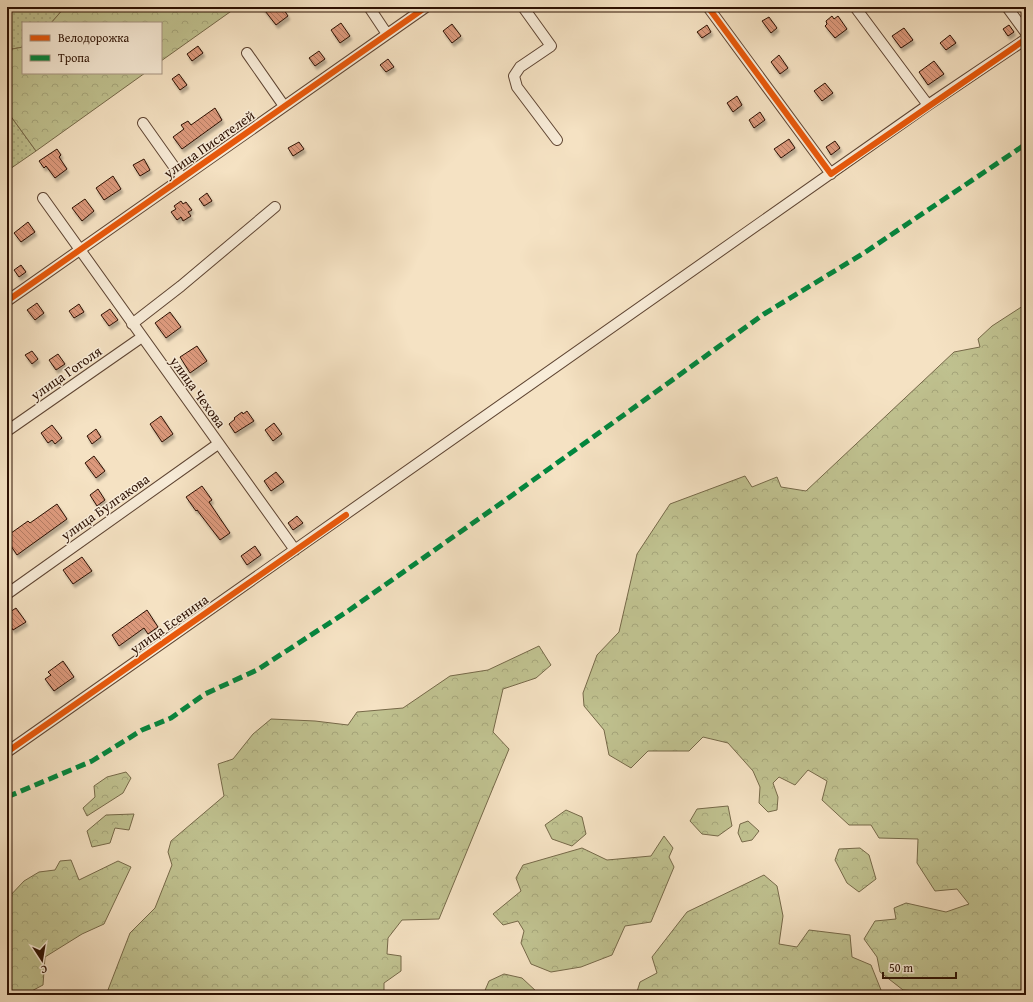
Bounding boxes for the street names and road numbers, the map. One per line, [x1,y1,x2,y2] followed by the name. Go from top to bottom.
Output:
[159,105,259,183] street label: улица Писателей
[26,341,106,405] street label: улица Гоголя
[165,351,231,432] street label: улица Чехова
[56,469,154,546] street label: улица Булгакова
[125,589,213,659] street label: улица Есенина

